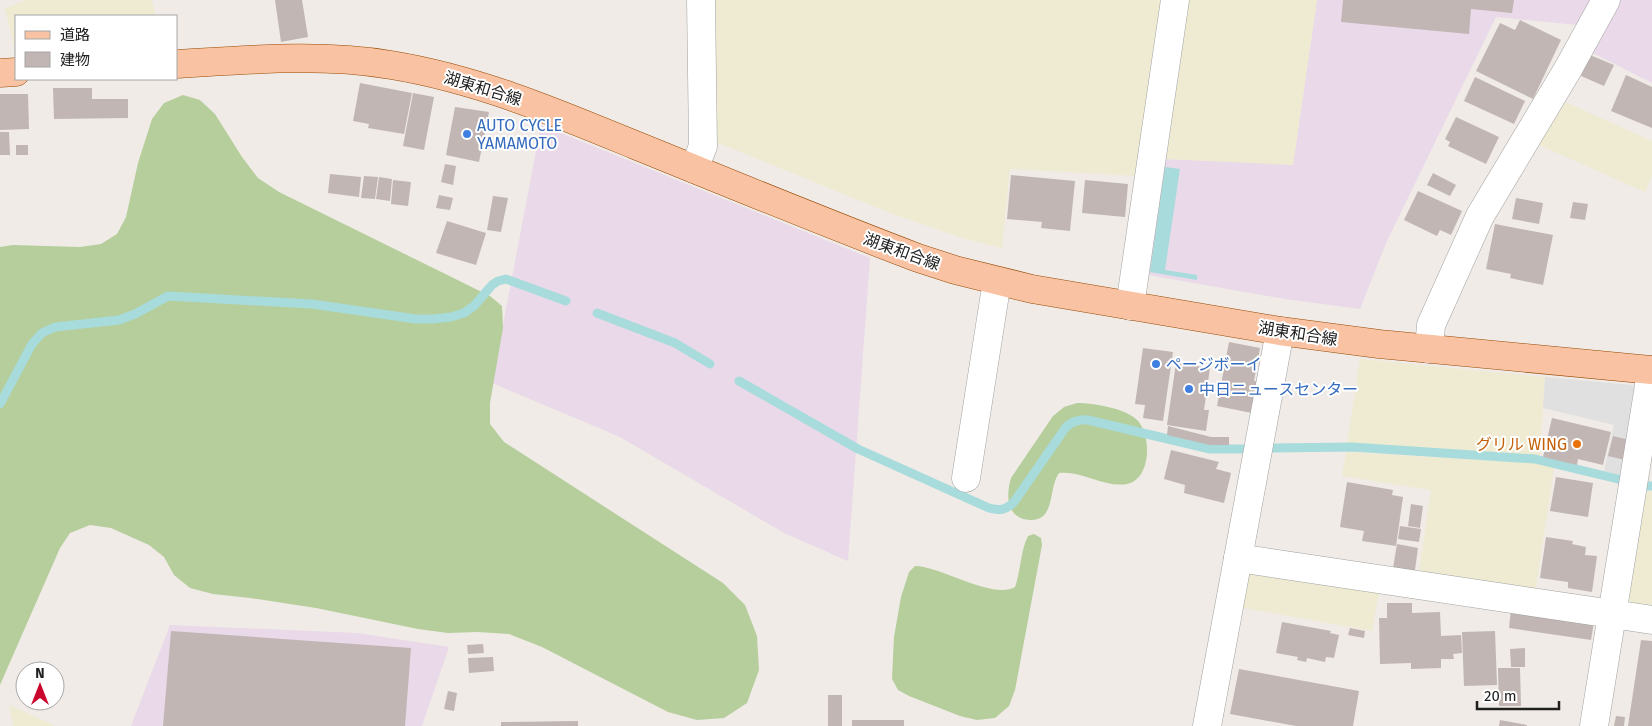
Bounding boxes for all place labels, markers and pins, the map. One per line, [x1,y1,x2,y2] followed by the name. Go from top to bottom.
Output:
[477,116,562,153] place label: AUTO CYCLE YAMAMOTO
[461,128,473,140] marker: AUTO CYCLE YAMAMOTO
[1166,355,1262,374] place label: ページボーイ
[1150,358,1162,370] marker: ページボーイ
[1199,380,1358,399] place label: 中日ニュースセンター
[1183,383,1195,395] marker: 中日ニュースセンター
[1476,435,1567,454] place label: グリル WING
[1571,438,1583,450] marker: グリル WING

